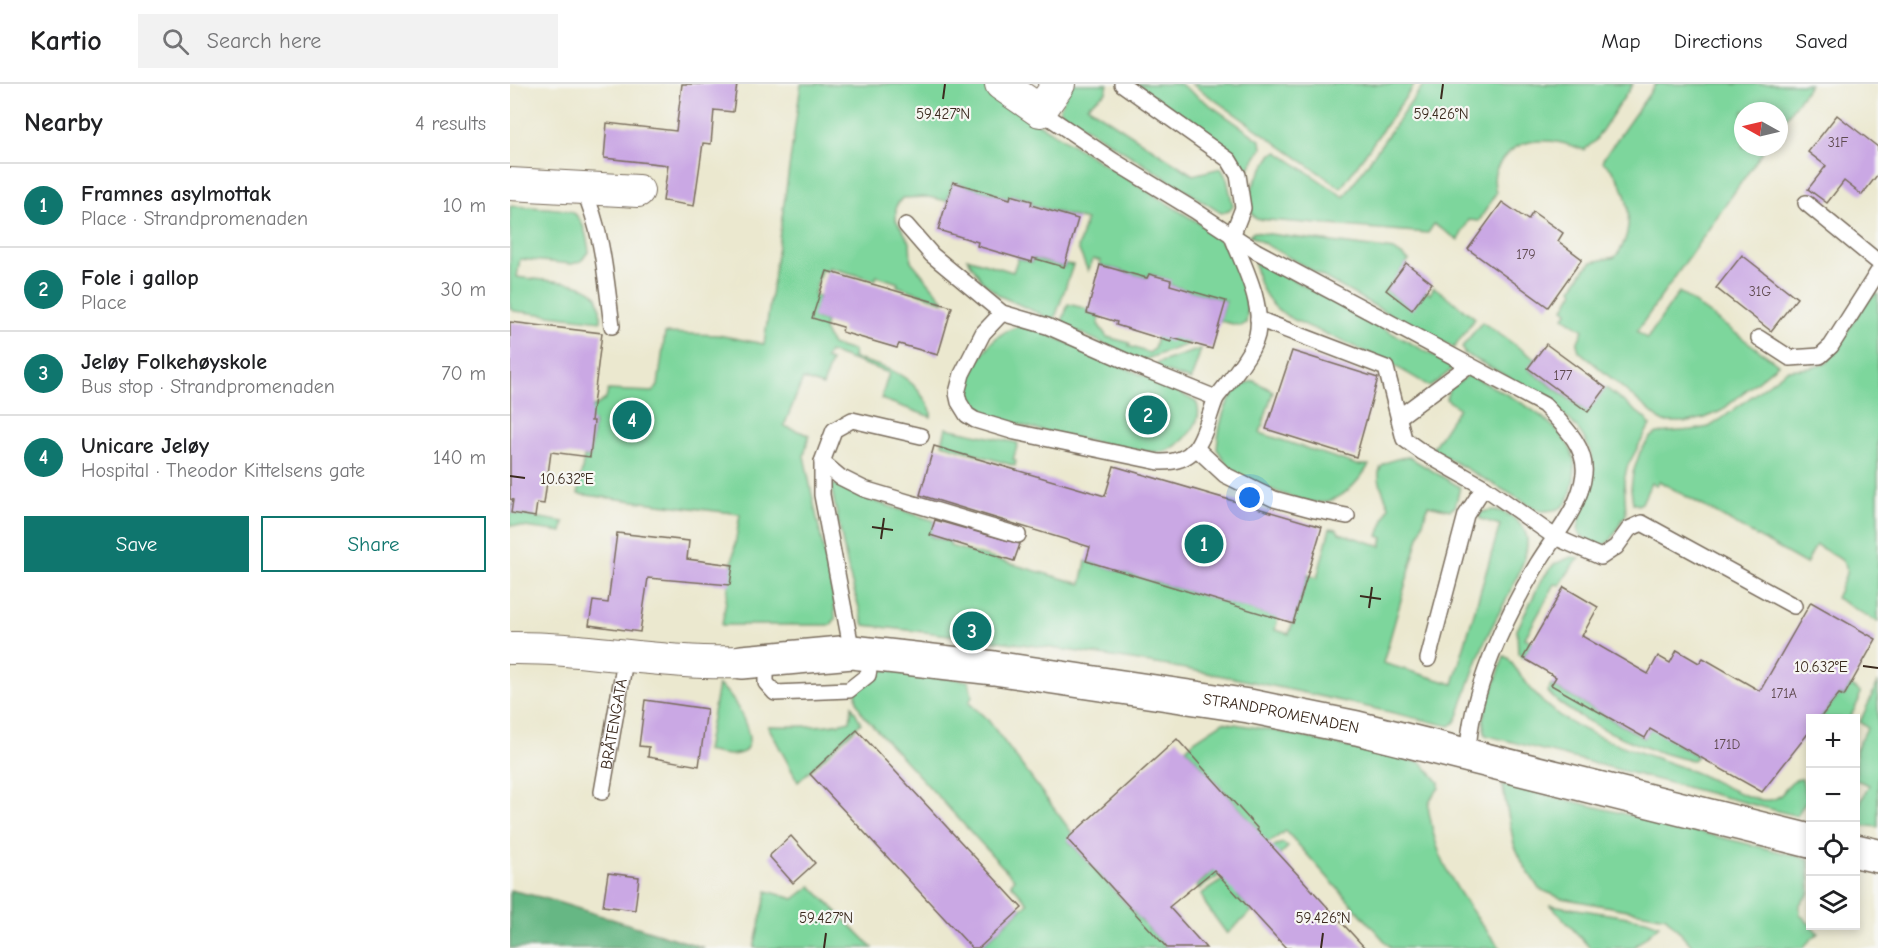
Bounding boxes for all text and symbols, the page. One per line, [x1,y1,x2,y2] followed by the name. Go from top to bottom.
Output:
[138,14,558,68] search box
[30,25,102,57] text: Kartio
[159,25,192,58] icon: search
[207,28,321,54] text: Search here
[1601,29,1641,53] text: Map
[1674,29,1763,53] text: Directions
[1796,29,1848,53] text: Saved
[1734,102,1788,156] north arrow
[916,105,970,123] text: 59.427°N
[1413,105,1469,123] text: 59.426°N
[24,108,103,138] text: Nearby
[415,112,486,135] text: 4 results
[1828,134,1848,151] house number: 31F
[81,181,271,207] text: Framnes asylmottak
[40,194,47,217] text: 1
[443,194,486,217] text: 10 m
[81,207,308,230] text: Place · Strandpromenaden
[1516,246,1536,263] house number: 179
[81,265,199,291] text: Fole i gallop
[39,278,48,301] text: 2
[440,278,486,301] text: 30 m
[1749,283,1771,300] house number: 31G
[81,291,127,314] text: Place
[81,349,267,375] text: Jeløy Folkehøyskole
[39,362,48,385] text: 3
[441,362,486,385] text: 70 m
[1554,367,1573,384] house number: 177
[81,375,335,398] text: Bus stop · Strandpromenaden
[1128,392,1168,438] pin: 2
[612,398,652,442] pin: 4
[81,433,209,459] text: Unicare Jeløy
[39,446,48,469] text: 4
[433,446,486,469] text: 140 m
[81,459,365,482] text: Hospital · Theodor Kittelsens gate
[540,470,594,488] text: 10.632°E
[1235,483,1264,512] your location
[24,516,249,572] button: Save
[261,516,486,572] button: Share
[1184,522,1224,566] pin: 1
[952,608,992,654] pin: 3
[1794,658,1848,676] text: 10.632°E
[597,677,631,771] street label: BRÅTENGATA
[1771,685,1797,702] house number: 171A
[1202,690,1361,737] street label: STRANDPROMENADEN
[1806,714,1860,930] map controls
[1806,714,1860,768] button: +
[1714,736,1740,753] house number: 171D
[1806,768,1860,822] button: −
[1806,822,1860,876] button: locate
[1806,876,1860,930] button: layers
[799,909,853,927] text: 59.427°N
[1295,909,1351,927] text: 59.426°N

